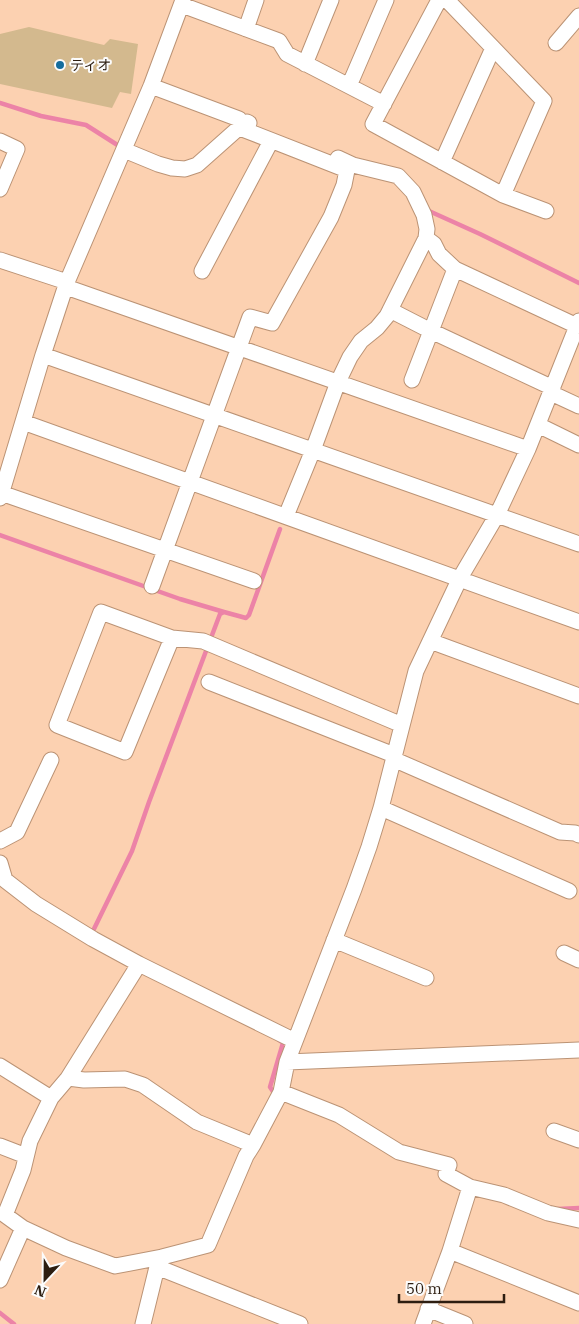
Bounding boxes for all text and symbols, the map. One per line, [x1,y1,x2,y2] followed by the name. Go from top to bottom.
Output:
[70,56,111,74] place label: ティオ
[54,59,66,71] marker: ティオ
[20,1254,70,1304] north arrow
[399,1272,504,1304] scale bar
[406,1279,442,1298] text: 50 m
[32,1281,49,1301] text: N

